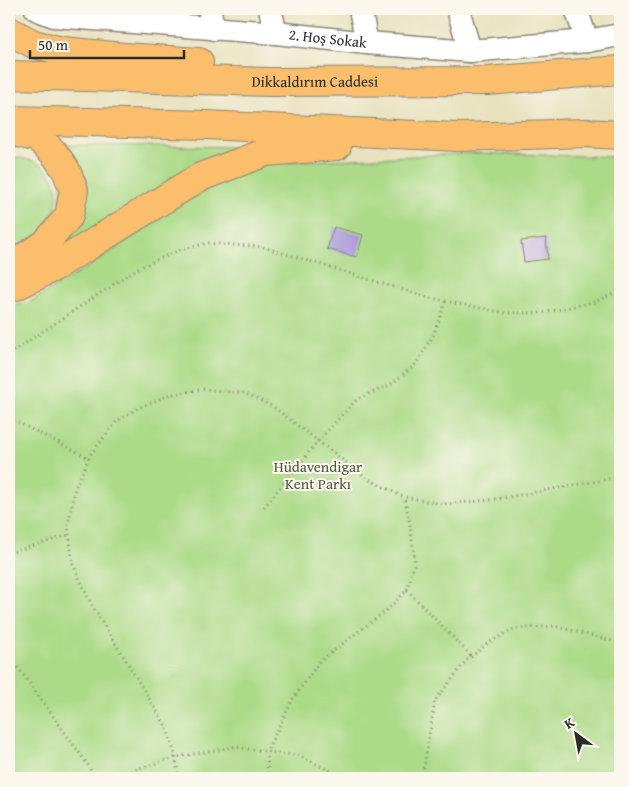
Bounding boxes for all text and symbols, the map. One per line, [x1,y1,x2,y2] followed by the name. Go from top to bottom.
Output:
[288,23,368,53] street label: 2. Hoş Sokak
[30,28,184,60] scale bar
[38,34,69,55] text: 50 m
[251,71,378,92] street label: Dikkaldırım Caddesi
[274,456,362,494] park label: Hüdavendigar Kent Parkı
[552,710,602,760] north arrow
[560,712,578,734] text: K

